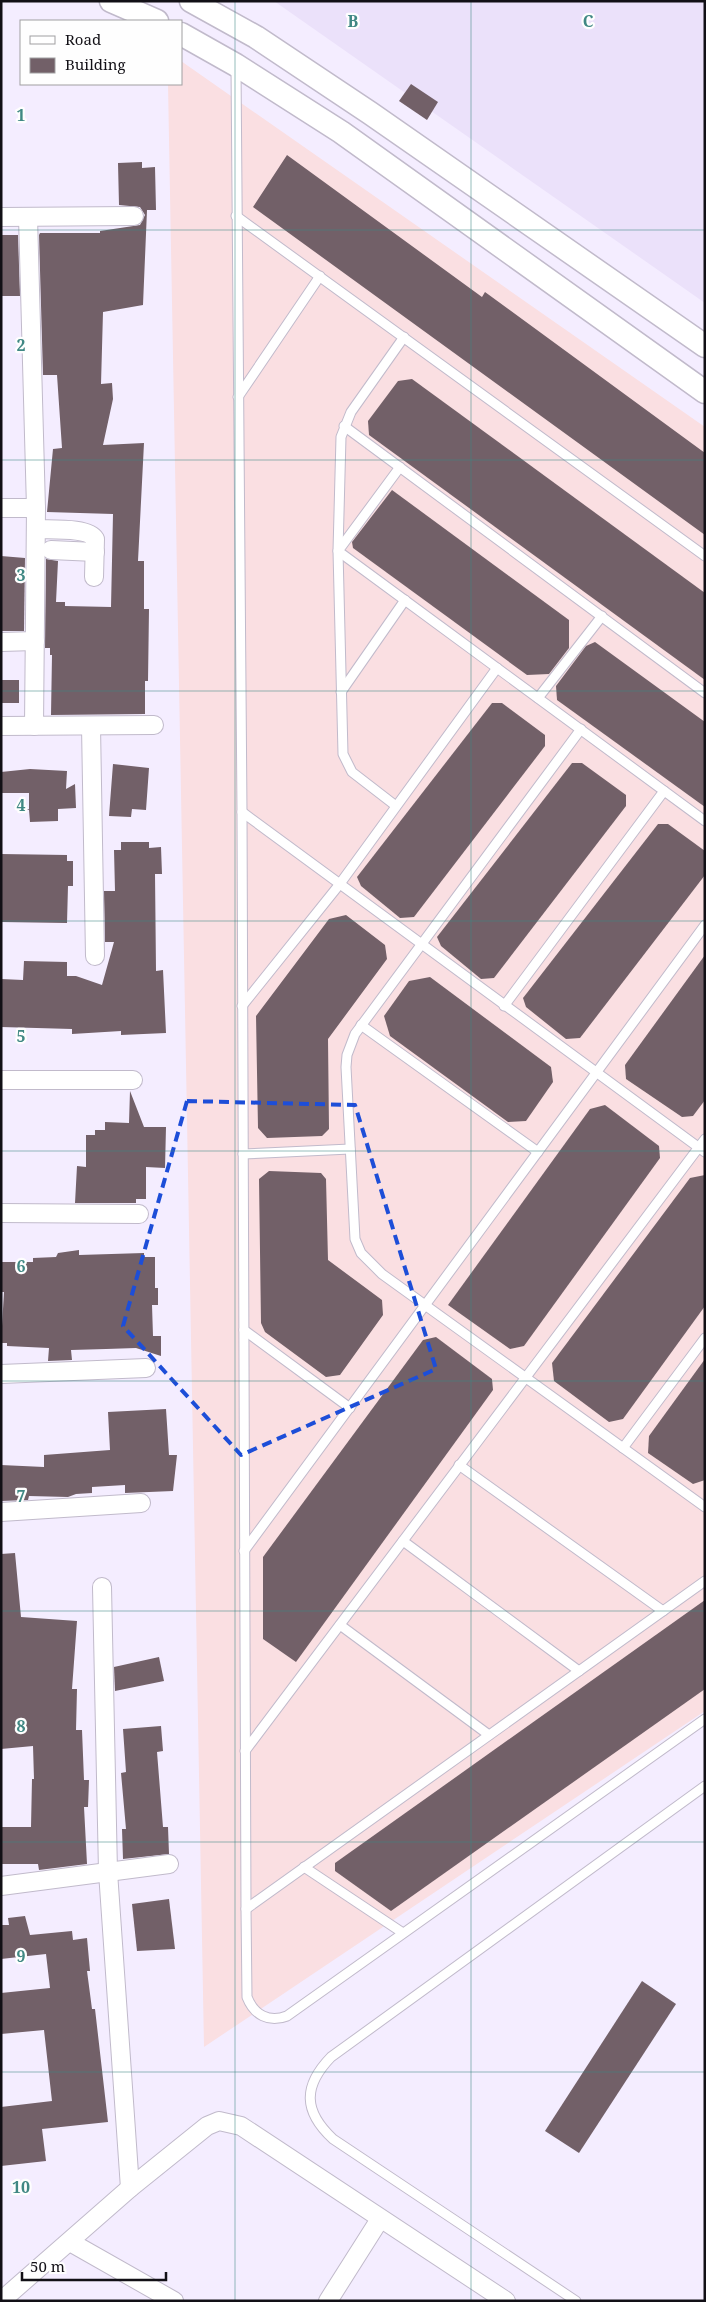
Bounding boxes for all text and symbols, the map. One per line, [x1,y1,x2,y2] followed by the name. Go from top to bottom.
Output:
[348,10,359,32] text: B
[583,10,594,32] text: C
[20,20,182,85] legend
[65,29,101,49] text: Road
[65,54,126,74] text: Building
[16,104,26,126] text: 1
[16,334,26,356] text: 2
[16,564,26,586] text: 3
[16,794,26,816] text: 4
[16,1025,26,1047] text: 5
[16,1255,26,1277] text: 6
[16,1485,26,1507] text: 7
[16,1715,26,1737] text: 8
[16,1945,26,1967] text: 9
[12,2176,30,2198] text: 10
[22,2250,166,2282] scale bar
[30,2256,65,2276] text: 50 m

